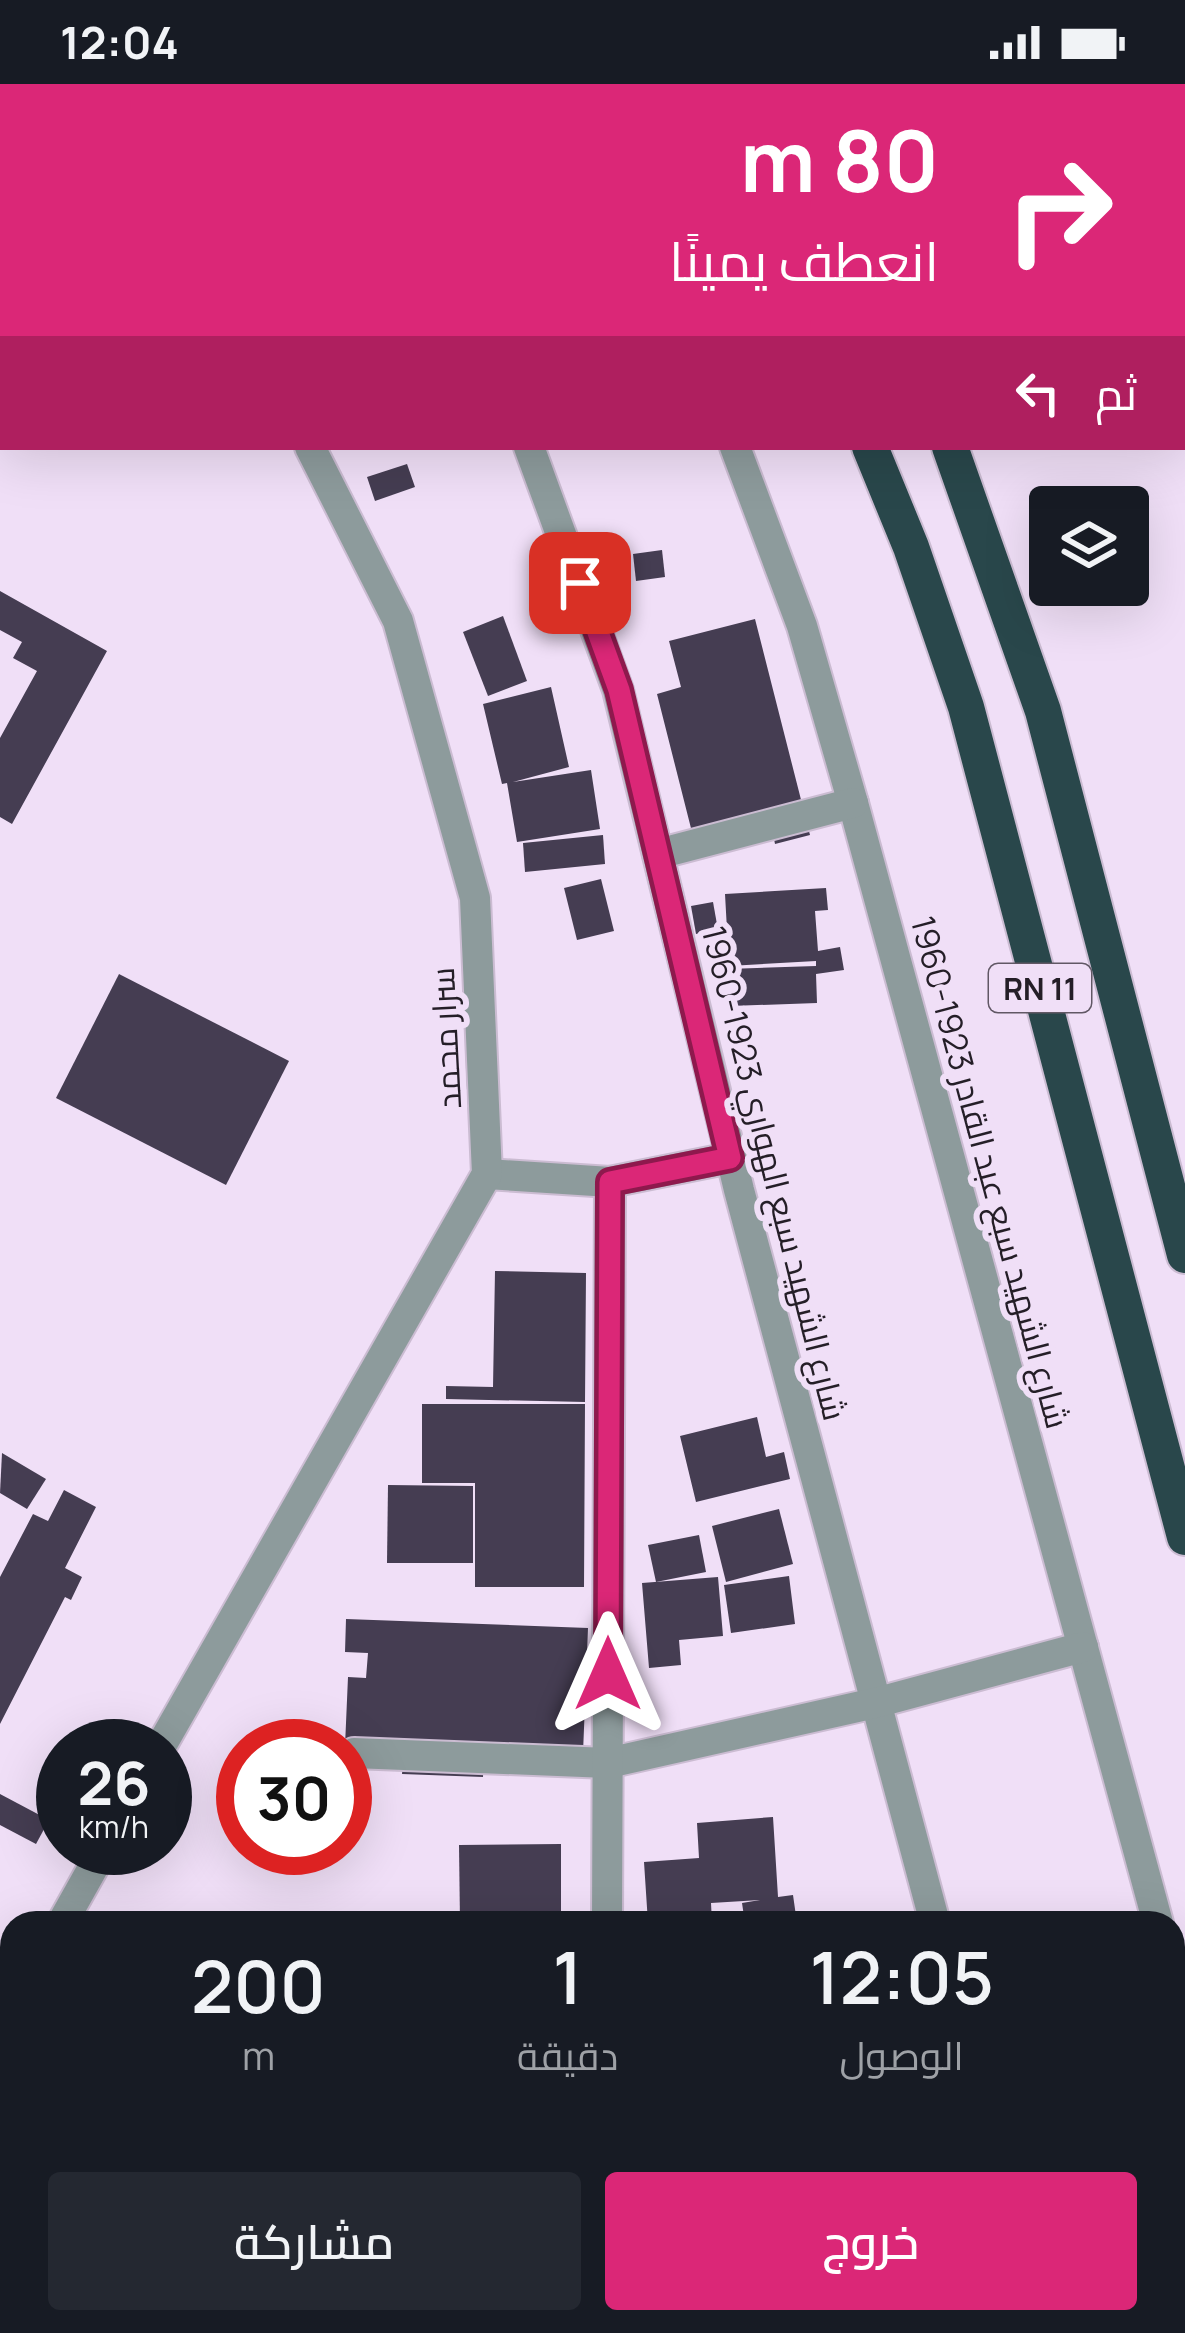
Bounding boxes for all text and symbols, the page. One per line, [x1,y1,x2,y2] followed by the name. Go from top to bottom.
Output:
[60,11,179,73] text: 12:04
[740,102,939,217] text: 80 m
[981,132,1137,288] icon: right
[669,223,939,297] text: انعطف يمينًا
[1005,360,1071,426] icon: left
[1095,362,1137,424] text: ثم
[1029,486,1149,606] map controls
[1029,486,1149,606] button: layers
[529,532,631,634] pin
[547,550,613,616] icon: arrive
[900,911,1081,1433] street label: شارع الشهيد سبع عبد القادر 1923-1960
[688,921,858,1426] street label: شارع الشهيد سبع الهواري 1923-1960
[989,964,1091,1012] road number: RN 11
[419,966,471,1110] street label: سرار محمد
[545,1611,671,1737] position arrow
[216,1719,372,1875] speed limit sign: 30
[77,1741,151,1823] text: 26
[79,1806,149,1847] text: km/h
[552,1927,583,2026] text: 1
[809,1927,994,2026] text: 12:05
[191,1936,326,2035] text: 200
[242,2028,275,2082] text: m
[517,2028,618,2082] text: دقيقة
[840,2028,964,2082] text: الوصول
[48,2172,581,2310] button: مشاركة
[605,2172,1137,2310] button: خروج

